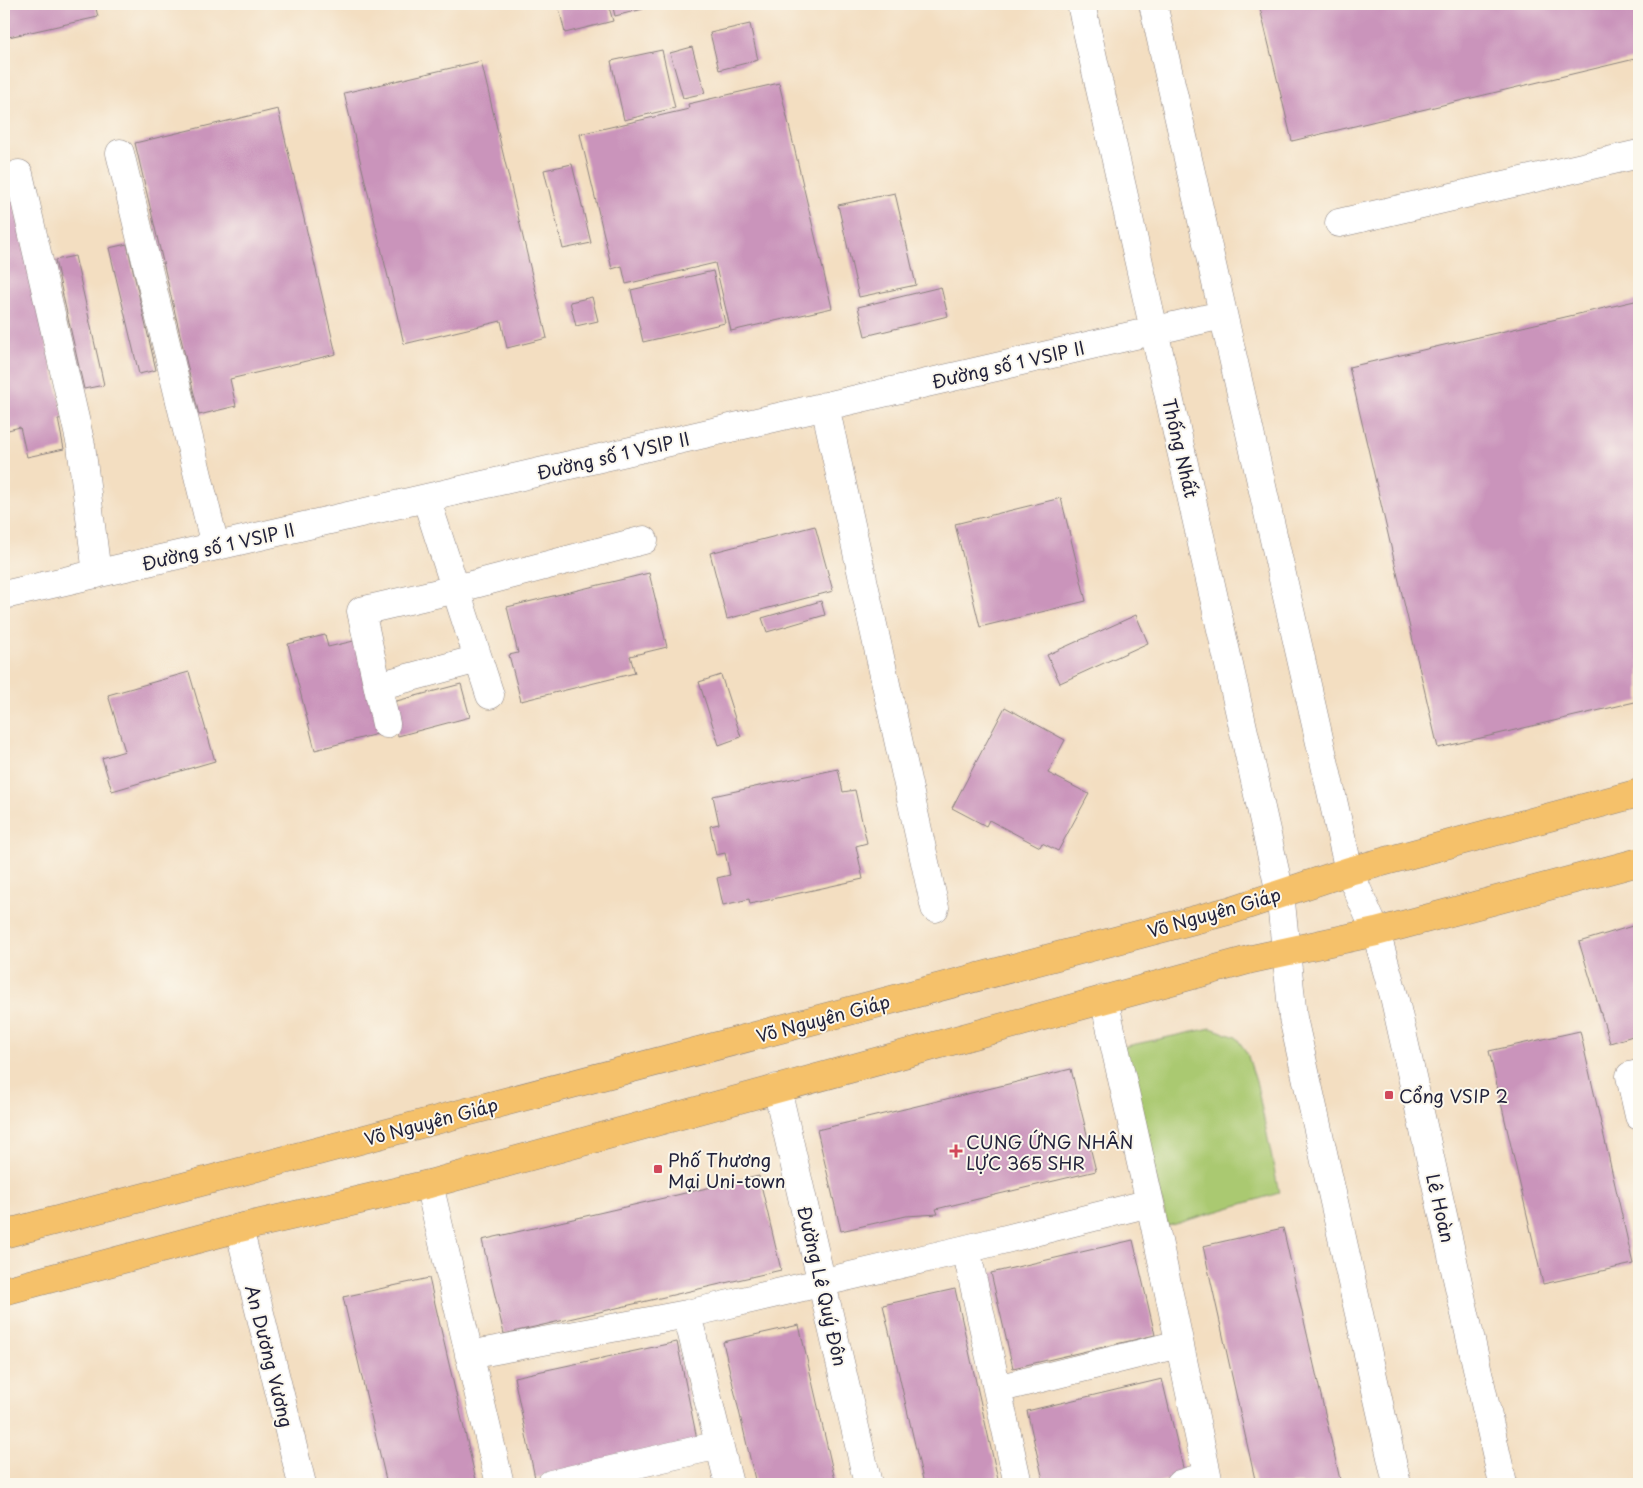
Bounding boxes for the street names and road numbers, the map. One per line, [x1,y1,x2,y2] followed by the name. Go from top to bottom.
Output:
[929,333,1087,395] street label: Đường số 1 VSIP II
[1156,396,1206,500] street label: Thống Nhất
[534,424,692,486] street label: Đường số 1 VSIP II
[139,515,297,577] street label: Đường số 1 VSIP II
[1144,880,1284,944] street label: Võ Nguyên Giáp
[753,987,893,1049] street label: Võ Nguyên Giáp
[361,1090,501,1152] street label: Võ Nguyên Giáp
[1420,1171,1462,1245] street label: Lê Hoàn
[791,1203,855,1369] street label: Đường Lê Quý Đôn
[239,1282,301,1430] street label: An Dương Vương

